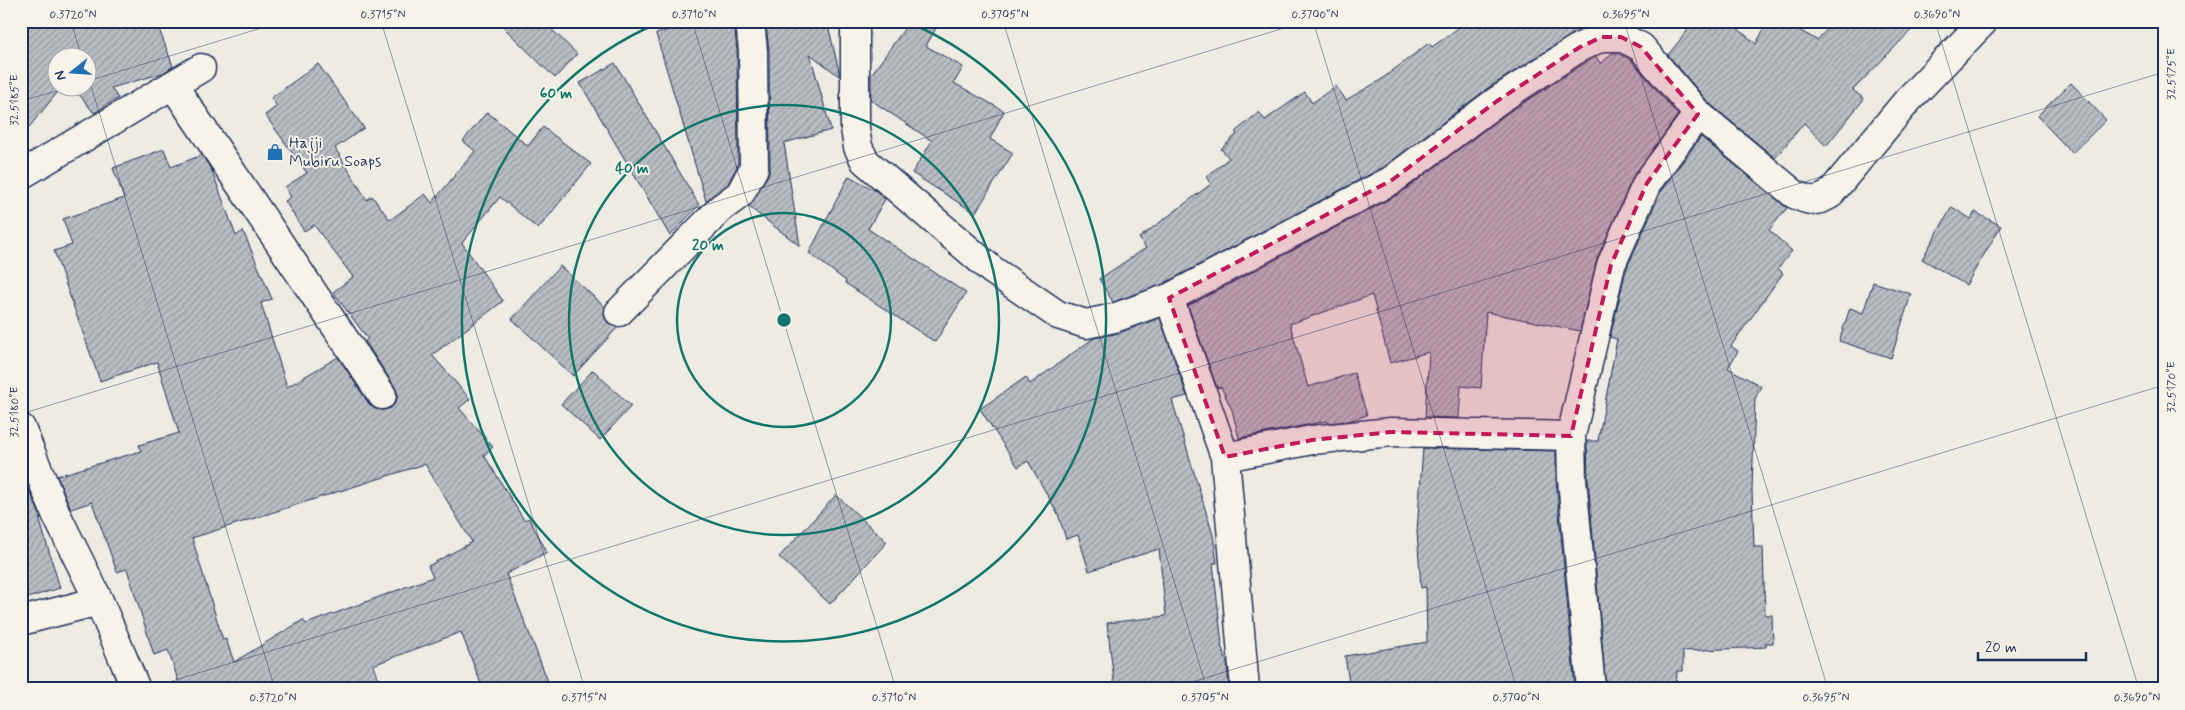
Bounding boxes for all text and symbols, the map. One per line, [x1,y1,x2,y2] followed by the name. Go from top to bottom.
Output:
[50,7,96,23] text: 0.3720°N
[361,7,405,23] text: 0.3715°N
[672,7,716,23] text: 0.3710°N
[981,7,1029,23] text: 0.3705°N
[1292,7,1338,23] text: 0.3700°N
[1602,7,1650,23] text: 0.3695°N
[1914,7,1960,23] text: 0.3690°N
[48,48,98,98] north arrow
[2164,48,2180,100] text: 32.5175°E
[51,68,70,83] text: N
[7,74,23,126] text: 32.5185°E
[540,84,572,104] text: 60 m
[289,133,381,172] place label: Hajji Mubiru Soaps
[265,142,285,162] shop icon: Hajji Mubiru Soaps
[615,159,649,179] text: 40 m
[692,236,724,256] text: 20 m
[775,311,793,329] centre of rings
[2164,361,2180,413] text: 32.5170°E
[7,386,23,438] text: 32.5180°E
[1978,630,2085,662] scale bar
[1985,638,2017,658] text: 20 m
[250,690,296,706] text: 0.3720°N
[562,690,606,706] text: 0.3715°N
[872,690,916,706] text: 0.3710°N
[1181,690,1229,706] text: 0.3705°N
[1493,690,1539,706] text: 0.3700°N
[1802,690,1850,706] text: 0.3695°N
[2114,690,2160,706] text: 0.3690°N

